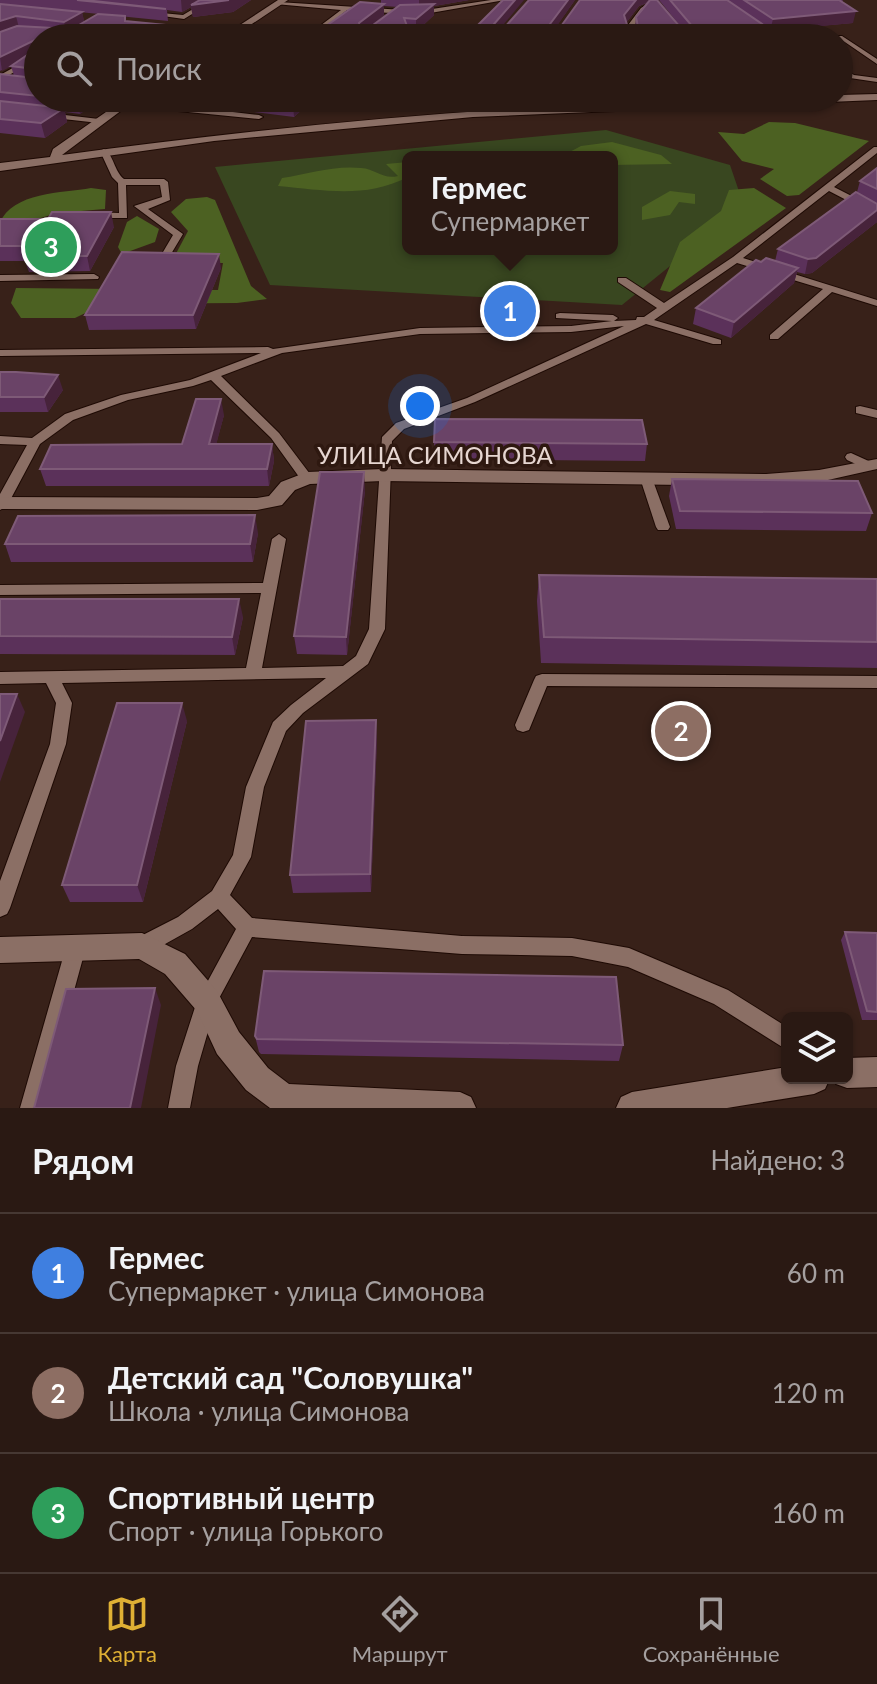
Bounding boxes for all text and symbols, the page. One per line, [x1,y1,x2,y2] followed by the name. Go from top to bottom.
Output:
[24,24,853,112] search box
[52,46,96,90] icon: search
[116,50,202,86] text: Поиск
[402,151,618,255] popup
[431,169,527,205] text: Гермес
[431,205,589,237] text: Супермаркет
[25,217,77,277] pin: 3
[484,281,536,341] pin: 1
[400,386,440,426] your location
[317,440,553,469] street label: УЛИЦА СИМОНОВА
[655,701,707,761] pin: 2
[781,1012,853,1084] map controls
[781,1012,853,1084] button: layers
[32,1140,134,1181] text: Рядом
[710,1144,845,1176] text: Найдено: 3
[108,1239,204,1275] text: Гермес
[50,1257,66,1289] text: 1
[787,1257,845,1289] text: 60 m
[108,1275,485,1307] text: Супермаркет · улица Симонова
[108,1359,473,1395] text: Детский сад "Соловушка"
[50,1377,66,1409] text: 2
[772,1377,845,1409] text: 120 m
[108,1395,410,1427] text: Школа · улица Симонова
[108,1479,375,1515] text: Спортивный центр
[50,1497,66,1529] text: 3
[772,1497,845,1529] text: 160 m
[108,1515,384,1547] text: Спорт · улица Горького
[97,1592,157,1667] tab: Карта
[352,1592,448,1667] tab: Маршрут
[643,1592,780,1667] tab: Сохранённые

